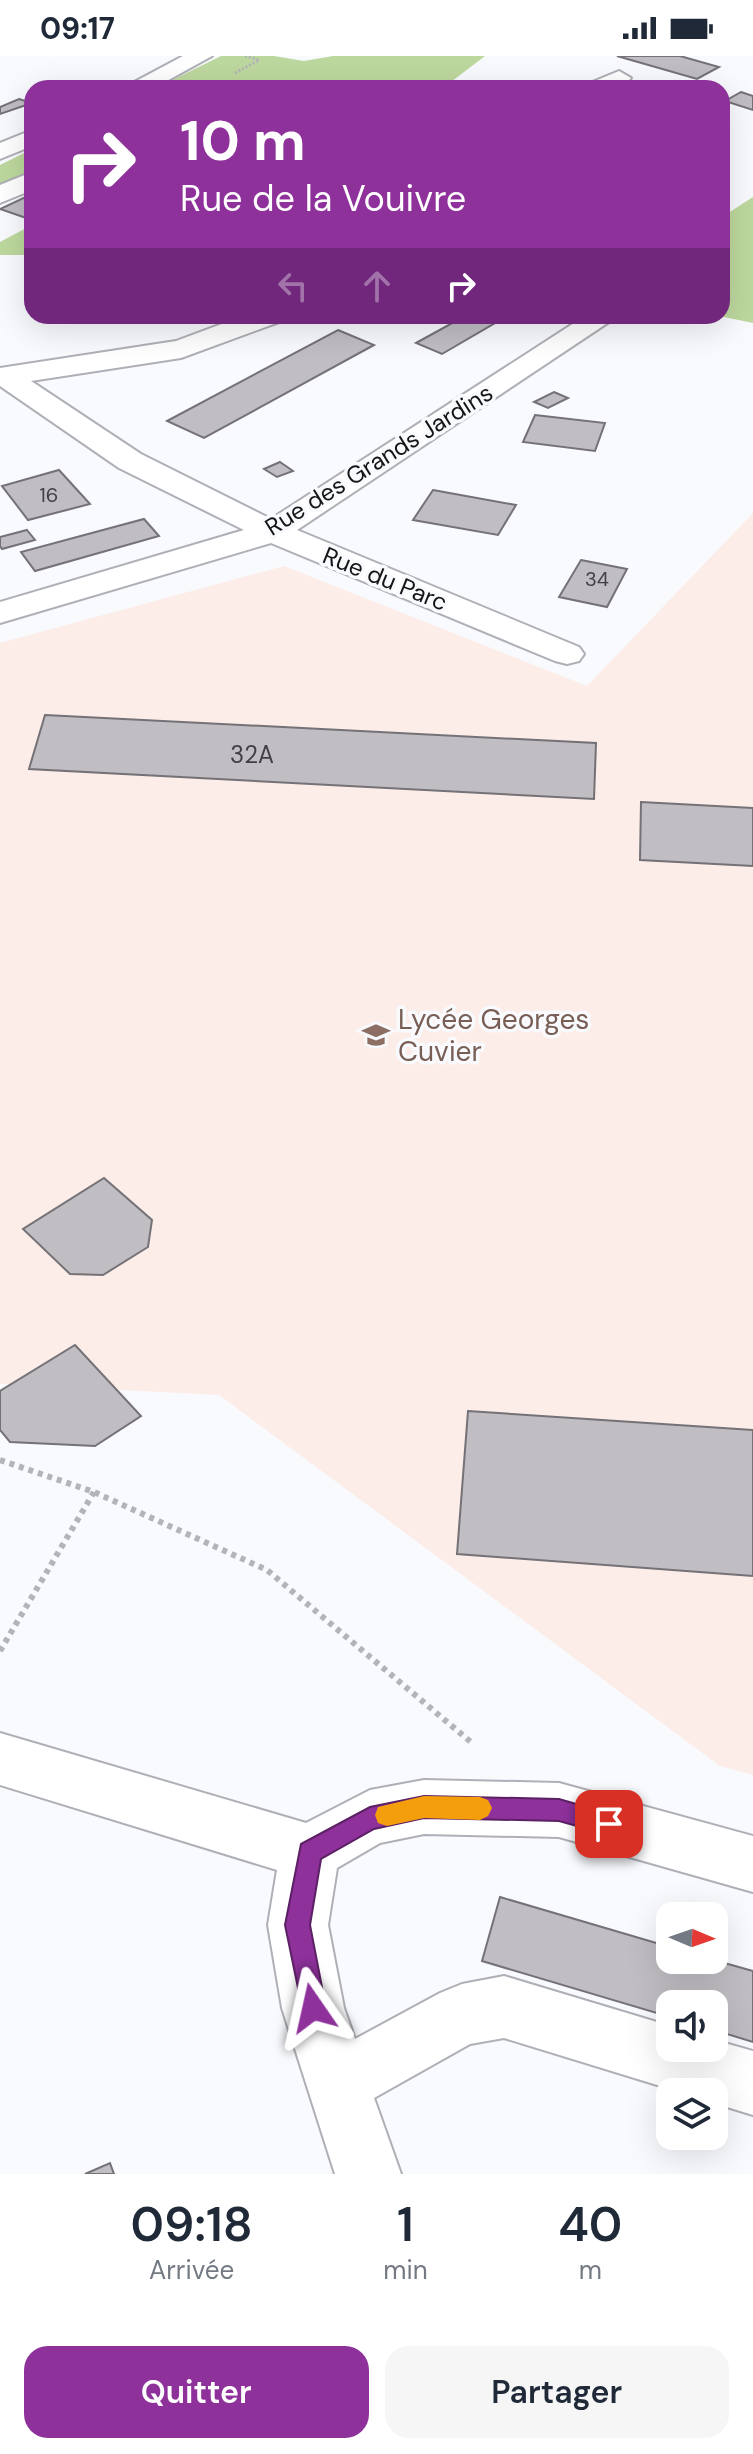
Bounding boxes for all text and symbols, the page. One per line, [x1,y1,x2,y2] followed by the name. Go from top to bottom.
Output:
[40,9,115,48] text: 09:17
[180,104,306,177] text: 10 m
[48,112,152,216] icon: right
[180,175,466,222] text: Rue de la Vouivre
[271,264,315,308] icon: left
[355,264,399,308] icon: ahead
[439,264,483,308] icon: right
[259,377,498,542] street label: Rue des Grands Jardins
[40,482,58,508] house number: 16
[318,539,452,618] street label: Rue du Parc
[585,566,609,592] house number: 34
[230,739,274,770] house number: 32A
[398,1001,589,1070] place label: Lycée Georges Cuvier
[361,1020,391,1050] school or university icon: Lycée Georges Cuvier
[575,1790,643,1858] pin
[587,1802,631,1846] icon: arrive
[656,1902,728,1974] north arrow
[656,1902,728,2150] map controls
[271,1966,355,2050] position arrow
[656,1990,728,2062] button: sound
[656,2078,728,2150] button: layers
[131,2193,253,2256] text: 09:18
[397,2193,414,2256] text: 1
[558,2193,622,2256] text: 40
[149,2253,234,2287] text: Arrivée
[383,2253,428,2287] text: min
[579,2253,602,2287] text: m
[24,2346,369,2438] button: Quitter
[385,2346,729,2438] button: Partager

